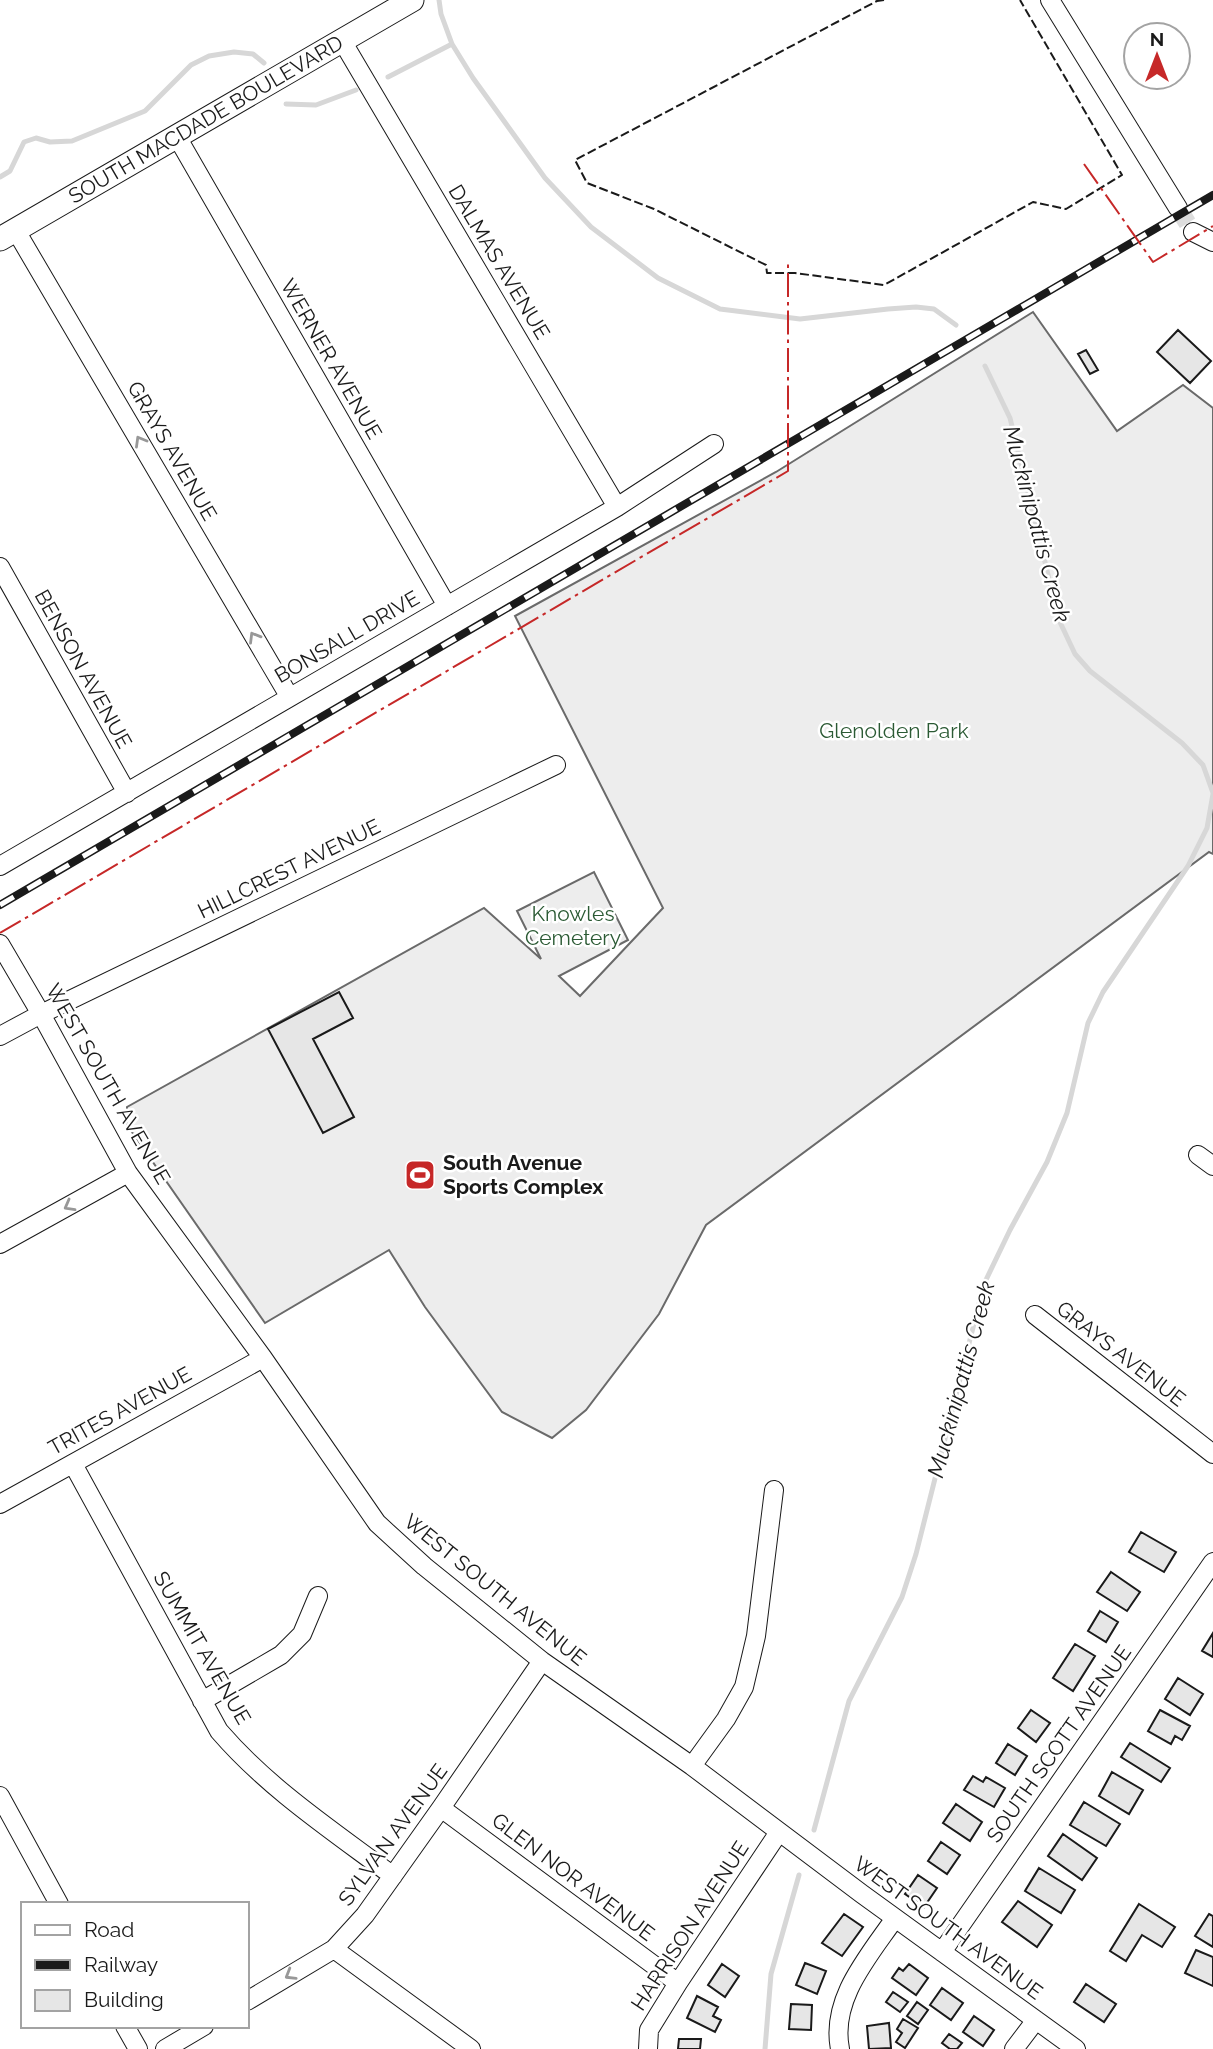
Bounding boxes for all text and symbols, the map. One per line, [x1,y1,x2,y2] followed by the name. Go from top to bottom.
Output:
[1122,21,1192,91] north arrow
[1150,28,1164,50] text: N
[64,30,347,209] street label: SOUTH MACDADE BOULEVARD
[443,180,555,343] street label: DALMAS AVENUE
[275,274,387,443] street label: WERNER AVENUE
[122,377,222,525] street label: GRAYS AVENUE
[998,423,1077,625] water label: Muckinipattis Creek
[135,435,148,448] one-way arrow
[30,585,137,752] street label: BENSON AVENUE
[270,585,424,688] street label: BONSALL DRIVE
[250,632,263,645] one-way arrow
[819,718,969,743] park label: Glenolden Park
[193,814,384,924] street label: HILLCREST AVENUE
[525,901,621,950] park label: Knowles Cemetery
[41,979,176,1188] street label: WEST SOUTH AVENUE
[443,1150,604,1199] place label: South Avenue Sports Complex
[403,1158,437,1192] sports icon: South Avenue Sports Complex
[64,1198,76,1211] one-way arrow
[921,1278,1000,1480] water label: Muckinipattis Creek
[1052,1296,1191,1412] street label: GRAYS AVENUE
[44,1361,196,1460] street label: TRITES AVENUE
[399,1508,591,1671] street label: WEST SOUTH AVENUE
[149,1567,256,1729] street label: SUMMIT AVENUE
[981,1640,1136,1847] street label: SOUTH SCOTT AVENUE
[333,1759,452,1910] street label: SYLVAN AVENUE
[487,1807,659,1946] street label: GLEN NOR AVENUE
[626,1836,754,2015] street label: HARRISON AVENUE
[849,1851,1048,2004] street label: WEST SOUTH AVENUE
[21,1902,248,2028] legend
[84,1917,134,1942] text: Road
[84,1952,158,1977] text: Railway
[285,1967,298,1980] one-way arrow
[84,1987,164,2012] text: Building

